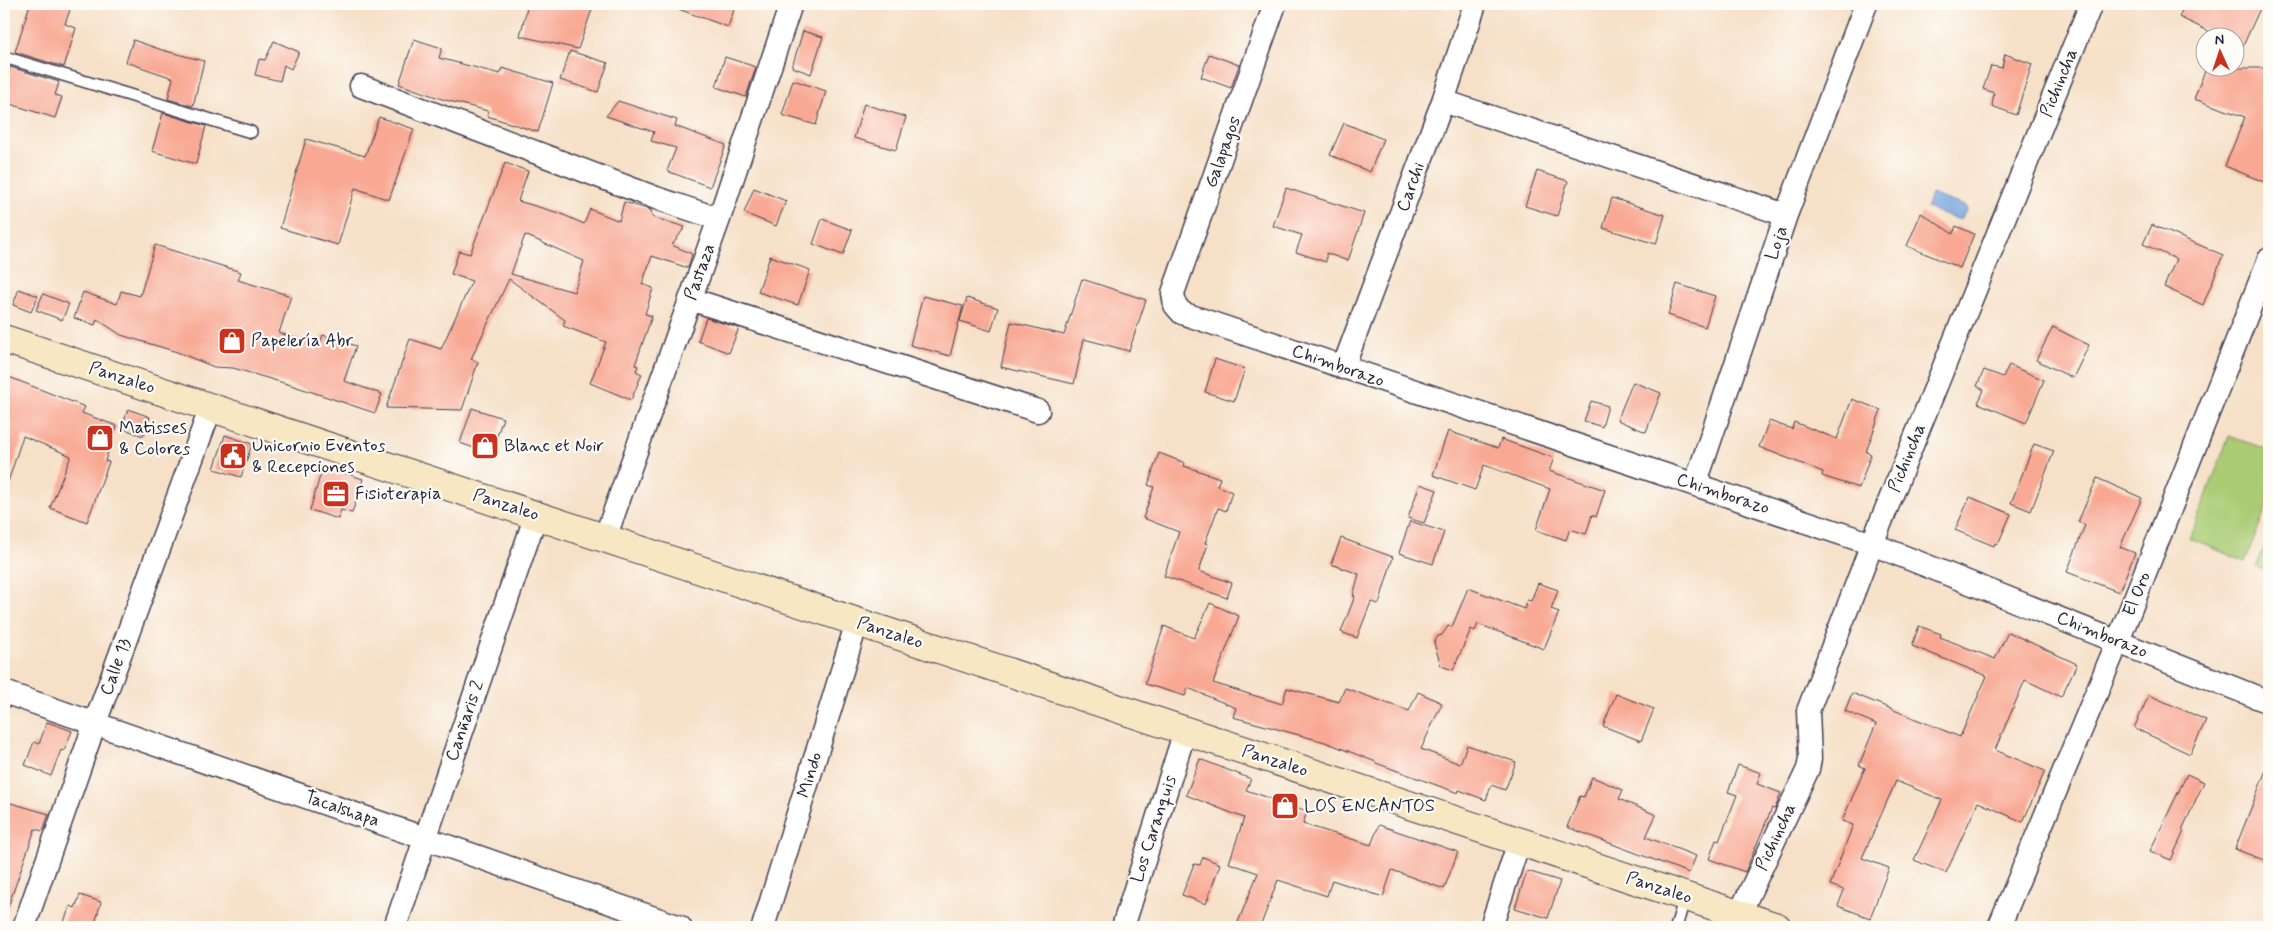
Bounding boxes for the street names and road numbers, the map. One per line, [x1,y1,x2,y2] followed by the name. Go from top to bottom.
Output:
[2034,45,2084,121] street label: Pichincha
[1199,113,1247,191] street label: Galapagos
[1391,159,1431,215] street label: Carchi
[1760,223,1794,263] street label: Loja
[679,240,721,304] street label: Pastaza
[1288,339,1388,393] street label: Chimborazo
[86,356,158,400] street label: Panzaleo
[1882,420,1932,496] street label: Pichincha
[1673,468,1773,520] street label: Chimborazo
[470,483,542,527] street label: Panzaleo
[2117,568,2157,620] street label: El Oro
[2053,606,2151,664] street label: Chimborazo
[854,611,926,655] street label: Panzaleo
[95,635,138,699] street label: Calle 13
[440,677,490,765] street label: Canñaris 2
[1239,739,1311,783] street label: Panzaleo
[792,749,828,801] street label: Mindo
[1125,772,1183,886] street label: Los Caranquis
[301,785,383,833] street label: Tacalshapa
[1750,799,1802,875] street label: Pichincha
[1623,866,1695,910] street label: Panzaleo

